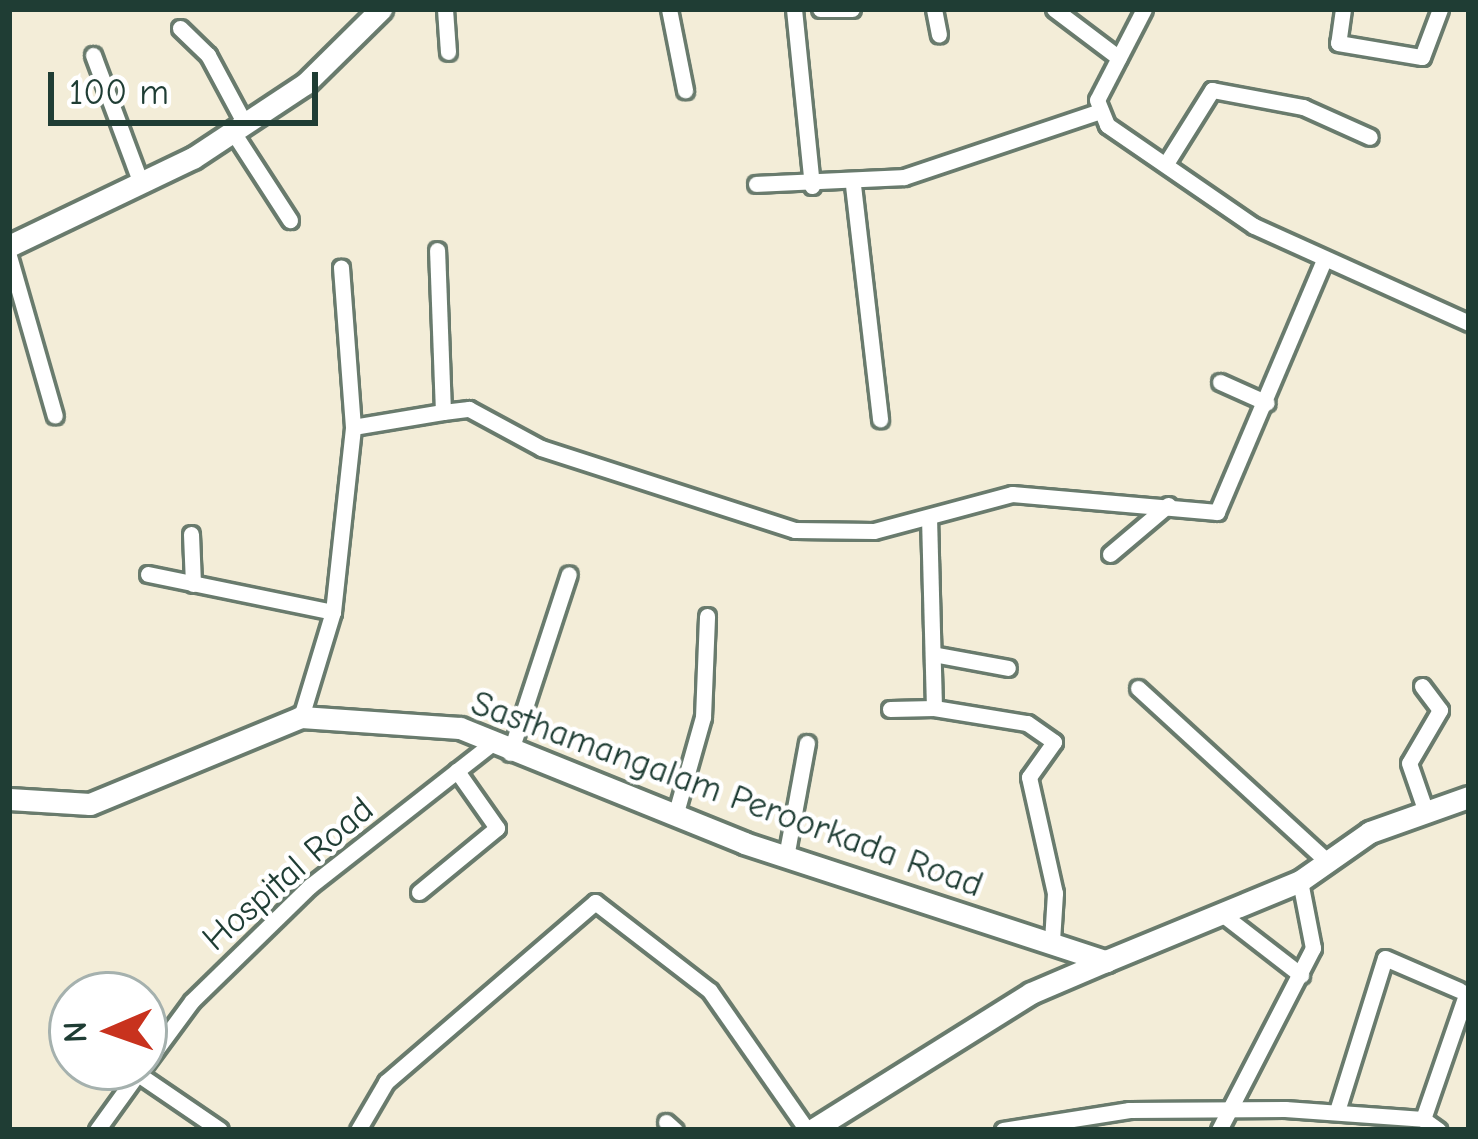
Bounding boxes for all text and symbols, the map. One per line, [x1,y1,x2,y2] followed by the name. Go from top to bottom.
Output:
[54,48,324,122] scale bar
[69,72,169,113] text: 100 m
[465,681,989,907] street label: Sasthamangalam Peroorkada Road
[194,788,382,960] street label: Hospital Road
[48,971,168,1091] north arrow
[56,1021,94,1044] text: N

